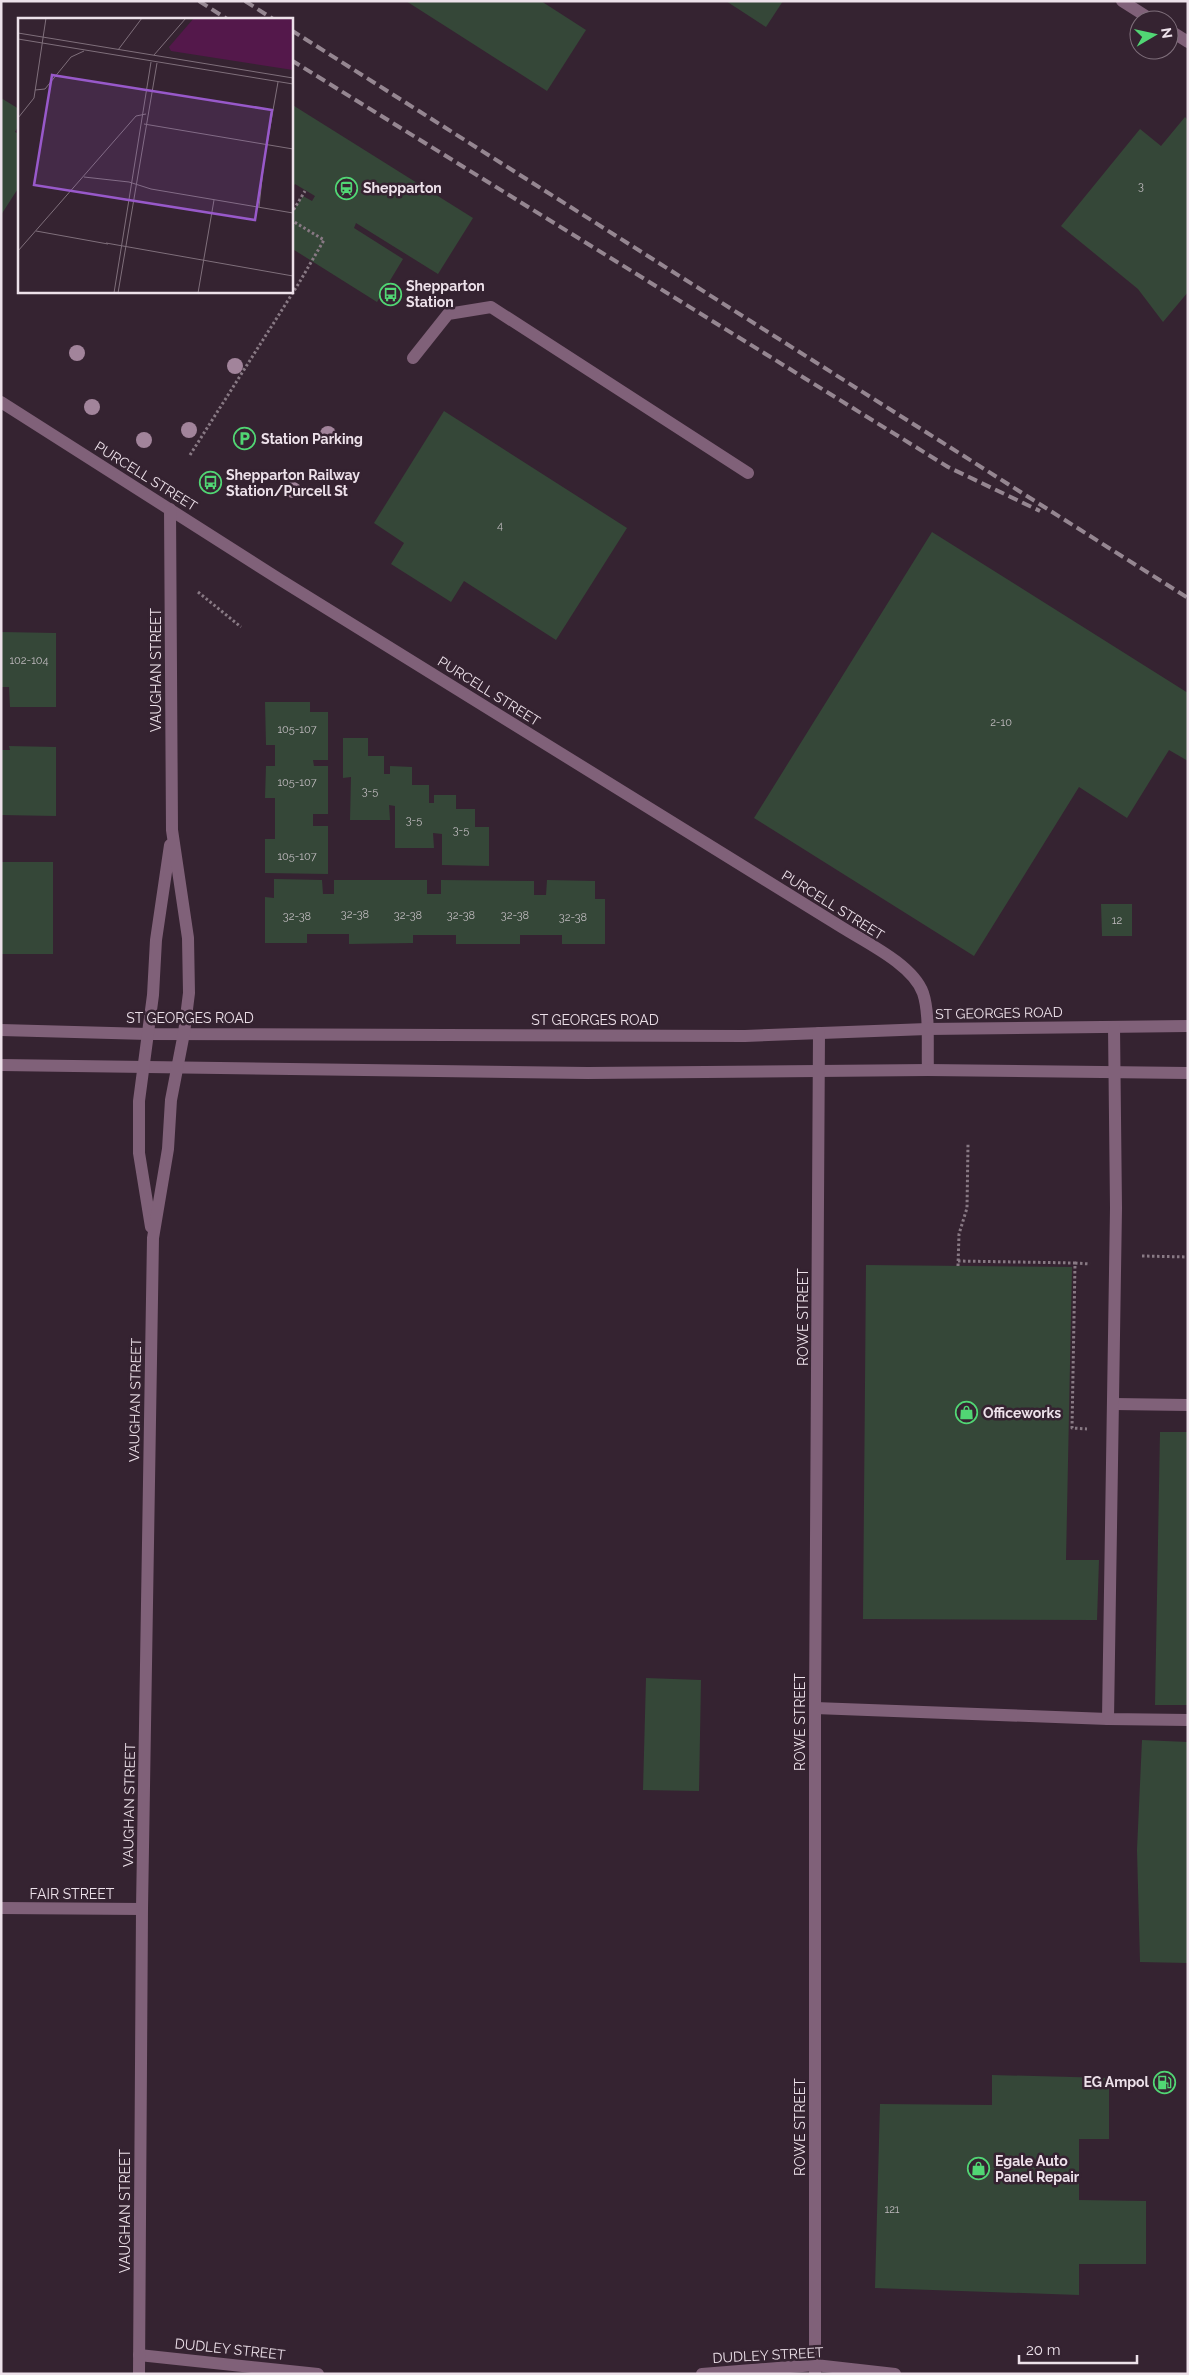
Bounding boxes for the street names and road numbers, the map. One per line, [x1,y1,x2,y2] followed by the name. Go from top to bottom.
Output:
[92,438,201,514] street label: PURCELL STREET
[148,607,164,732] street label: VAUGHAN STREET
[435,653,544,729] street label: PURCELL STREET
[779,867,888,943] street label: PURCELL STREET
[935,1004,1063,1022] street label: ST GEORGES ROAD
[126,1010,254,1026] street label: ST GEORGES ROAD
[531,1012,659,1028] street label: ST GEORGES ROAD
[795,1268,811,1366] street label: ROWE STREET
[126,1337,144,1462] street label: VAUGHAN STREET
[792,1673,808,1771] street label: ROWE STREET
[120,1742,138,1867] street label: VAUGHAN STREET
[30,1886,115,1902] street label: FAIR STREET
[792,2078,808,2176] street label: ROWE STREET
[117,2148,133,2273] street label: VAUGHAN STREET
[174,2335,287,2363] street label: DUDLEY STREET
[712,2344,824,2366] street label: DUDLEY STREET

